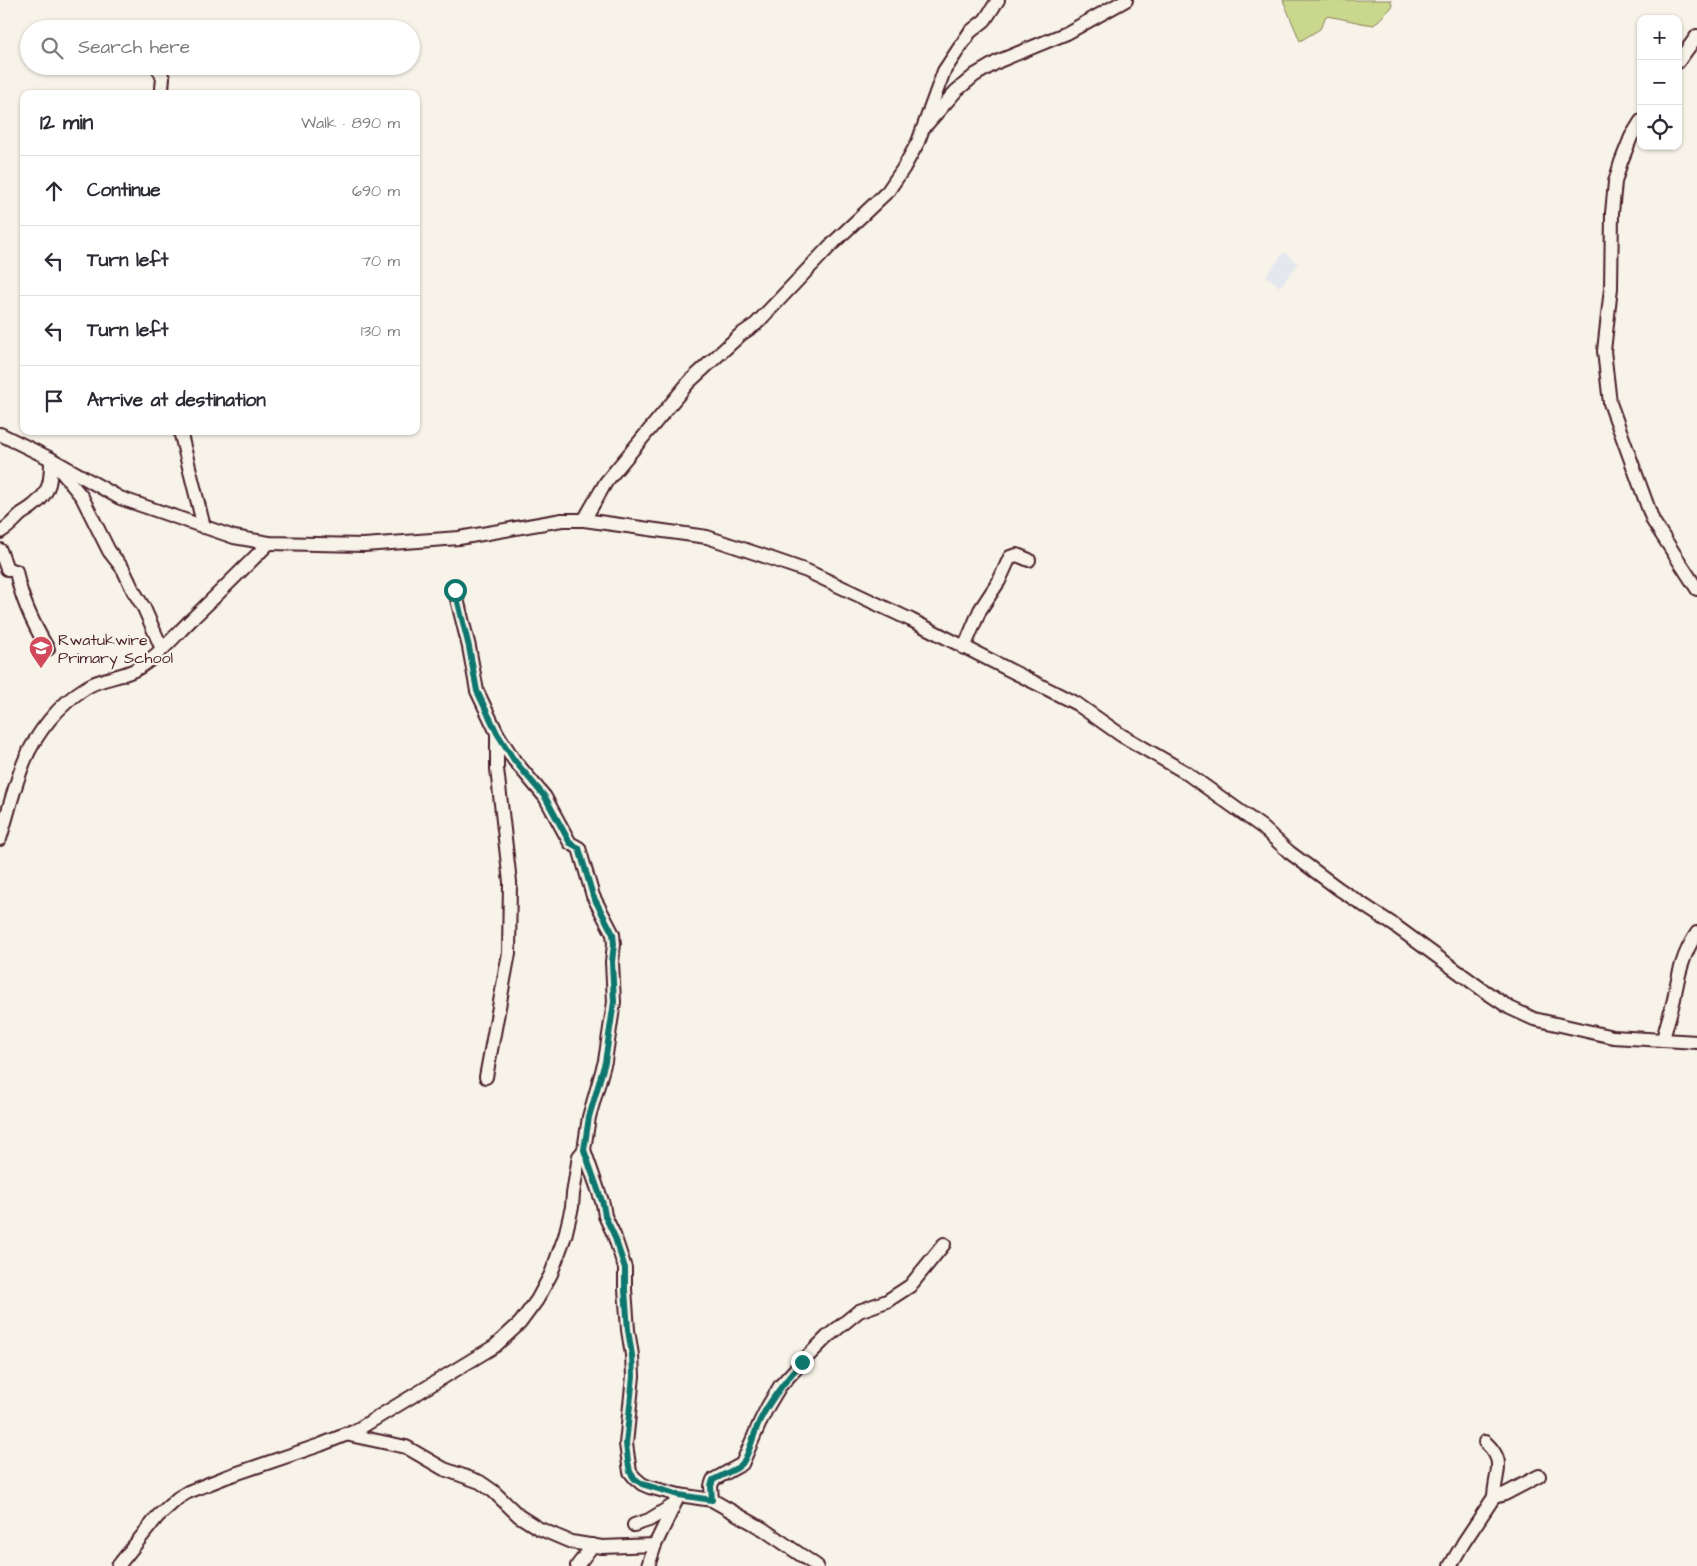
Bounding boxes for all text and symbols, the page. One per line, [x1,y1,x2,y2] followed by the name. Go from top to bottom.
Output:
[1637,15,1682,150] map controls
[1637,15,1682,60] button: +
[20,20,420,75] search box
[38,34,66,62] icon: search
[78,34,190,61] text: Search here
[1637,60,1682,105] button: −
[1637,105,1682,150] button: locate
[40,108,93,137] text: 12 min
[301,112,400,134] text: Walk · 890 m
[40,177,68,205] icon: ahead
[87,177,161,204] text: Continue
[352,180,400,202] text: 690 m
[40,247,68,275] icon: left
[87,247,168,274] text: Turn left
[361,250,400,272] text: 70 m
[40,317,68,345] icon: left
[87,317,168,344] text: Turn left
[361,320,400,342] text: 130 m
[40,387,68,415] icon: arrive
[87,387,266,414] text: Arrive at destination
[444,579,467,602] route start
[58,629,173,670] place label: Rwatukwire Primary School
[28,635,54,669] school or university icon: Rwatukwire Primary School
[791,1351,814,1374] route end

